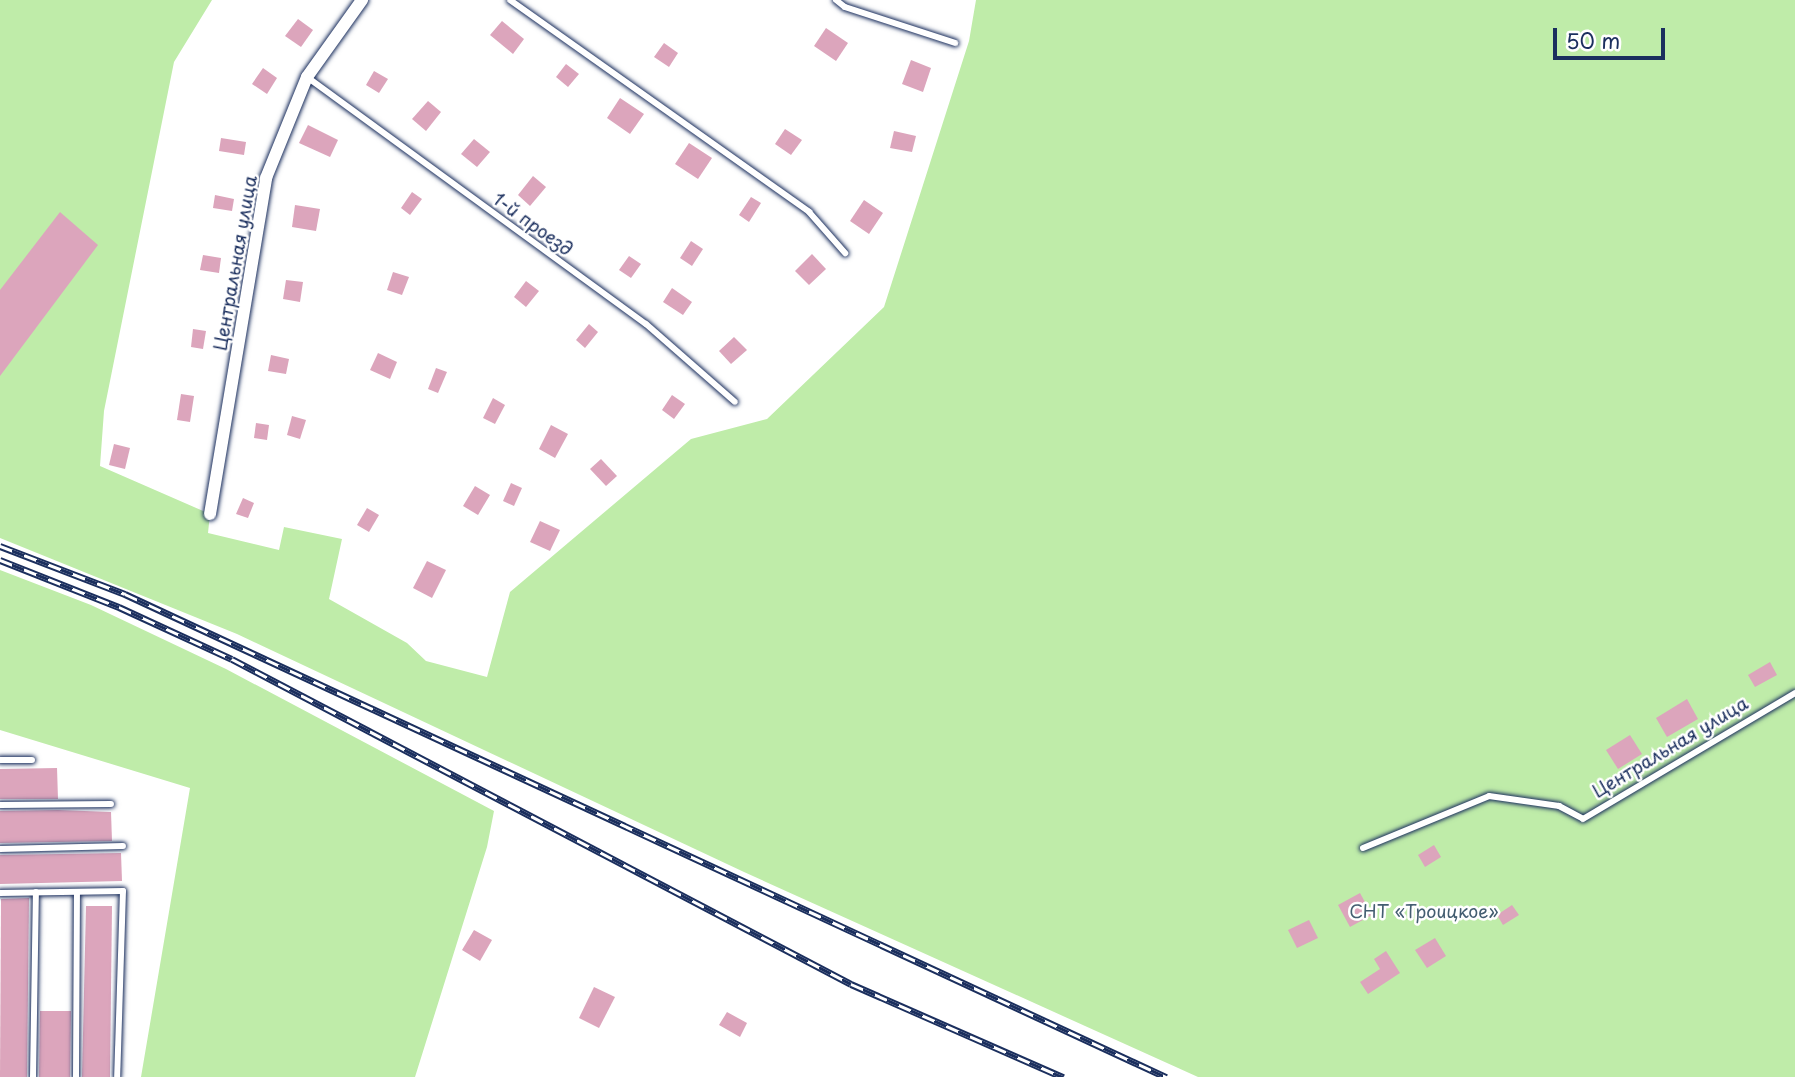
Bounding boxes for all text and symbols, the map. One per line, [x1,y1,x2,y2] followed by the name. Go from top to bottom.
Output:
[1557,14,1669,58] scale bar
[1566,24,1620,56] text: 50 m
[209,174,261,352] street label: Центральная улица
[489,188,577,260] street label: 1-й проезд
[1588,692,1752,802] street label: Центральная улица
[1349,900,1499,922] park label: СНТ «Троицкое»

